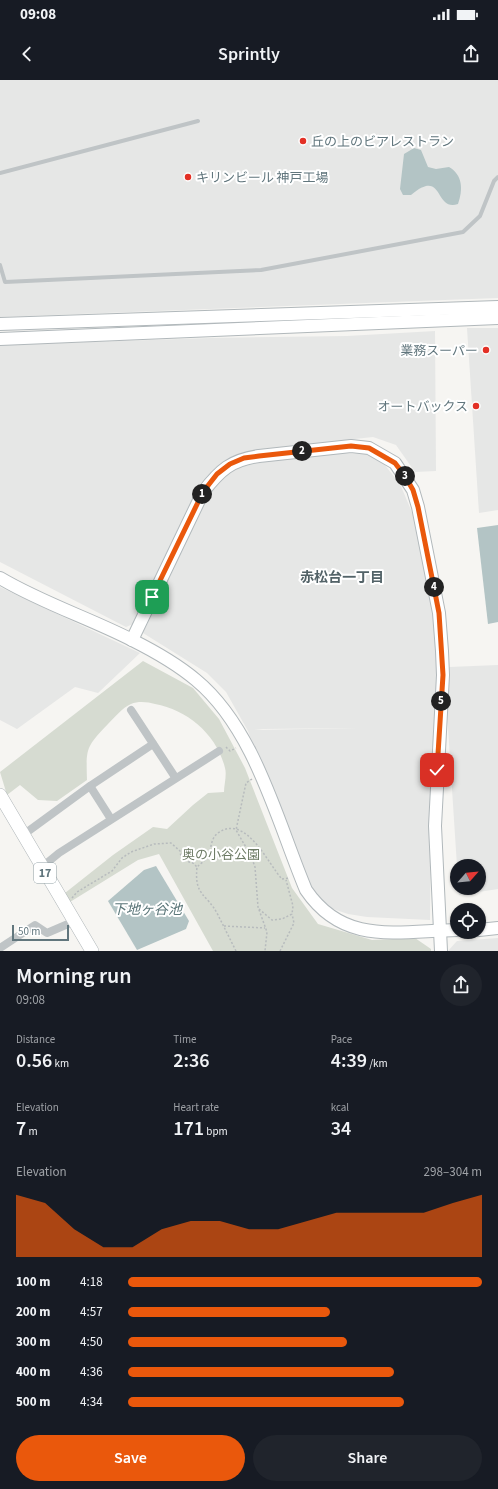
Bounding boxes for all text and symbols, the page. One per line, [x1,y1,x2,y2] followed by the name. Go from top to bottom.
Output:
[20,4,56,25] text: 09:08
[218,42,280,67] text: Sprintly
[16,43,38,65] icon: back
[460,43,482,65] icon: share
[311,133,454,151] place label: 丘の上のビアレストラン
[298,136,308,146] marker: 丘の上のビアレストラン
[196,169,329,187] place label: キリンビール 神戸工場
[183,172,193,182] marker: キリンビール 神戸工場
[400,342,478,360] place label: 業務スーパー
[481,345,491,355] marker: 業務スーパー
[377,398,468,416] place label: オートバックス
[471,401,481,411] marker: オートバックス
[292,441,312,461] pin: 2
[299,443,305,458] text: 2
[395,466,415,486] pin: 3
[402,468,408,483] text: 3
[192,484,212,504] pin: 1
[199,486,205,501] text: 1
[300,568,384,588] district label: 赤松台一丁目
[424,577,444,597] pin: 4
[431,579,437,594] text: 4
[135,580,169,614] pin
[141,586,163,608] icon: arrive
[431,691,451,711] pin: 5
[438,693,444,708] text: 5
[420,753,454,787] pin
[426,759,448,781] icon: check
[182,846,260,864] park label: 奥の小谷公園
[450,859,486,895] north arrow
[450,859,486,939] map controls
[34,863,56,883] road number: 17
[112,900,184,920] water label: 下地ヶ谷池
[450,903,486,939] button: locate
[12,923,69,942] scale bar
[18,924,40,939] text: 50 m
[16,960,132,992] text: Morning run
[440,964,482,1006] button: share
[16,991,45,1009] text: 09:08
[16,1032,55,1047] text: Distance
[173,1032,197,1047] text: Time
[331,1032,352,1047] text: Pace
[16,1047,52,1075] text: 0.56
[173,1047,210,1075] text: 2:36
[331,1047,367,1075] text: 4:39
[52,1056,69,1071] text: km
[367,1056,388,1071] text: /km
[16,1100,59,1115] text: Elevation
[173,1100,219,1115] text: Heart rate
[331,1100,349,1115] text: kcal
[16,1115,26,1143] text: 7
[173,1115,204,1143] text: 171
[331,1115,351,1143] text: 34
[26,1124,38,1139] text: m
[204,1124,228,1139] text: bpm
[16,1163,67,1181] text: Elevation
[424,1163,482,1181] text: 298–304 m
[16,1273,50,1291] text: 100 m
[80,1273,103,1291] text: 4:18
[16,1303,50,1321] text: 200 m
[80,1303,103,1321] text: 4:57
[16,1333,50,1351] text: 300 m
[80,1333,103,1351] text: 4:50
[16,1363,50,1381] text: 400 m
[80,1363,103,1381] text: 4:36
[16,1393,50,1411] text: 500 m
[80,1393,103,1411] text: 4:34
[16,1435,245,1481] button: Save
[253,1435,482,1481] button: Share

